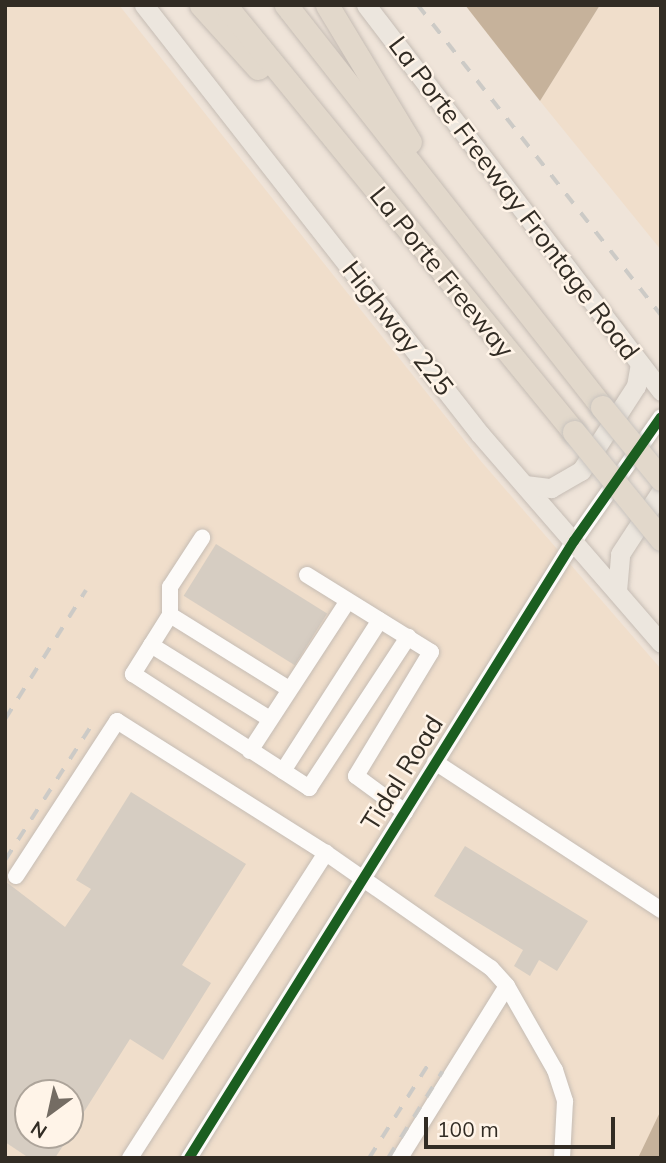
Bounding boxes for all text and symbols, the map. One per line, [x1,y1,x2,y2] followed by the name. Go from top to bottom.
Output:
[382,30,646,366] street label: La Porte Freeway Frontage Road
[363,180,521,364] street label: La Porte Freeway
[336,255,460,401] street label: Highway 225
[354,710,450,836] street label: Tidal Road
[14,1079,84,1149] north arrow
[428,1104,619,1148] scale bar
[26,1116,51,1144] text: N
[437,1116,499,1142] text: 100 m

